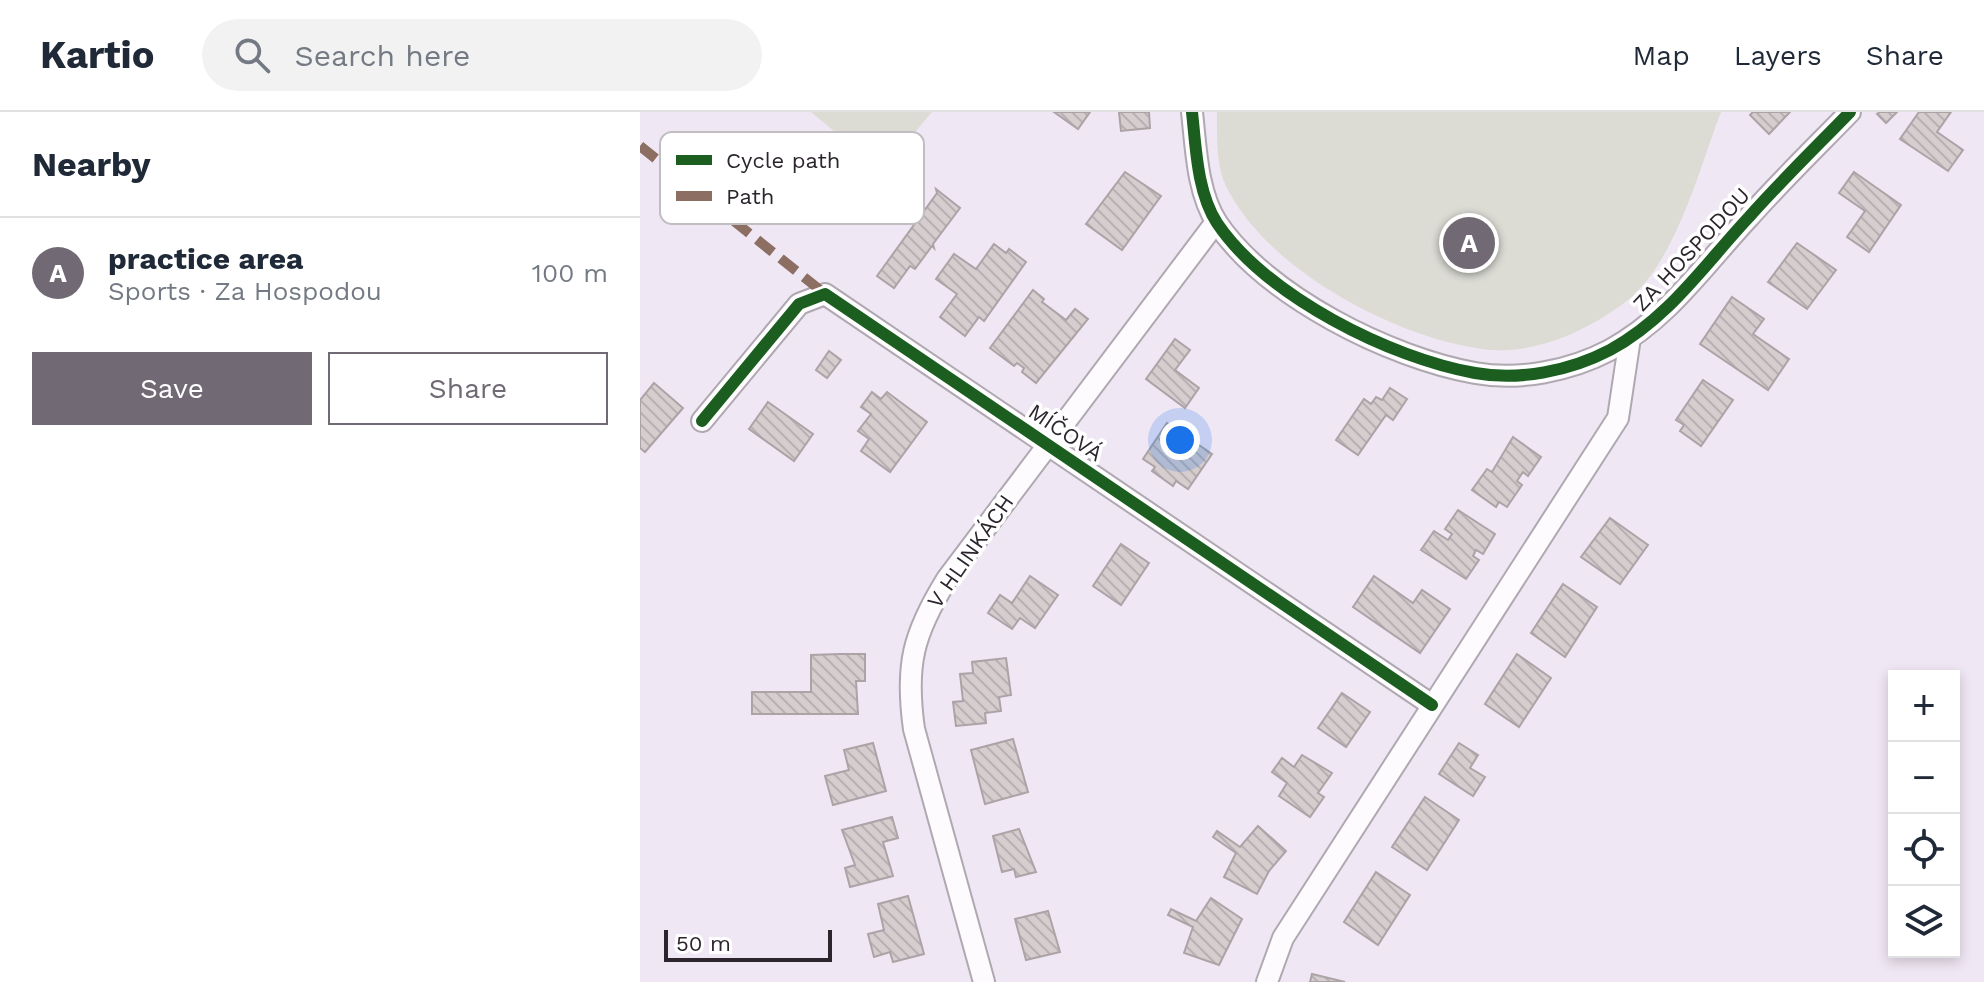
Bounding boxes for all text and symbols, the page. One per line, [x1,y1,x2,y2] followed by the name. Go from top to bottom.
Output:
[202,19,762,91] search box
[40,33,154,77] text: Kartio
[230,33,274,77] icon: search
[294,38,470,73] text: Search here
[1633,39,1690,72] text: Map
[1734,39,1822,72] text: Layers
[1866,39,1944,72] text: Share
[660,132,924,224] legend
[32,144,151,184] text: Nearby
[726,148,840,173] text: Cycle path
[1628,182,1755,316] street label: ZA HOSPODOU
[726,184,774,209] text: Path
[1443,213,1495,273] pin: A
[108,241,303,276] text: practice area
[49,258,67,288] text: A
[532,258,608,288] text: 100 m
[108,276,382,306] text: Sports · Za Hospodou
[32,352,312,425] button: Save
[328,352,608,425] button: Share
[1024,399,1108,466] street label: MÍČOVÁ
[1160,420,1200,460] your location
[922,490,1019,613] street label: V HLINKÁCH
[1888,670,1960,958] map controls
[1888,670,1960,742] button: +
[1888,742,1960,814] button: −
[1888,814,1960,886] button: locate
[1888,886,1960,958] button: layers
[664,926,832,962] scale bar
[676,931,731,956] text: 50 m

